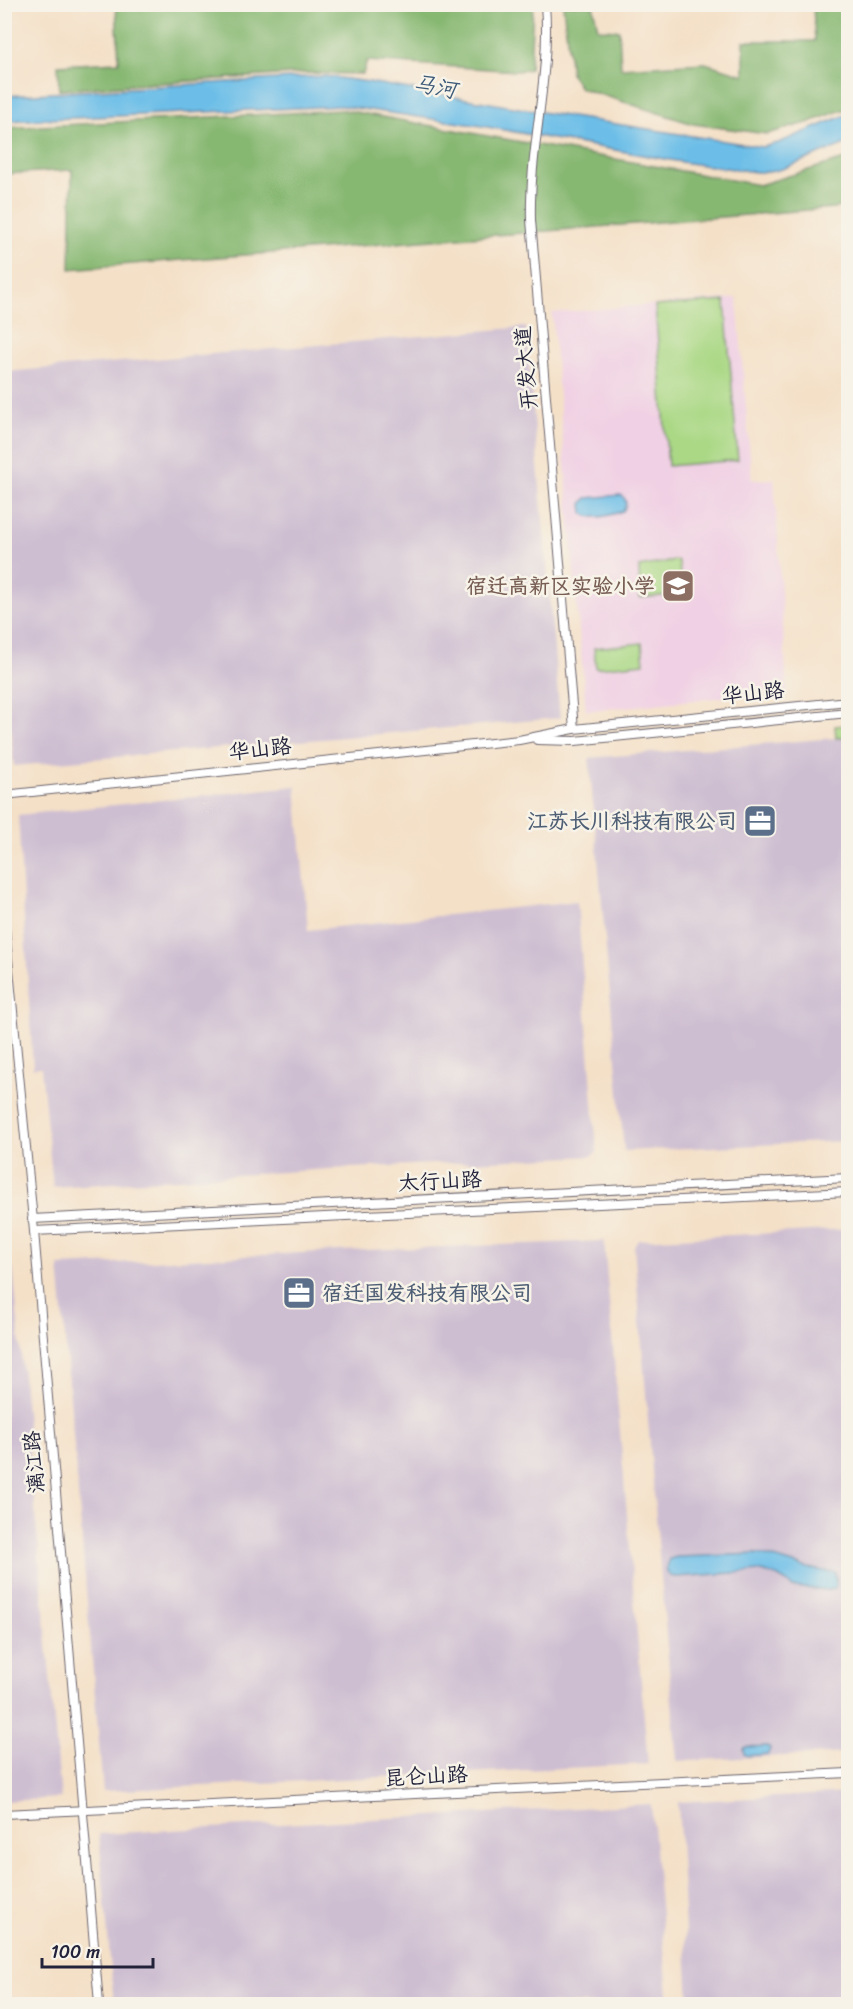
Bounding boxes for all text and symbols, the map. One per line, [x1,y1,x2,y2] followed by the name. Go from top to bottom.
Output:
[410,63,463,110] water label: 马河
[503,325,549,411] street label: 开发大道
[466,567,655,605] place label: 宿迁高新区实验小学
[660,568,696,604] school or university icon: 宿迁高新区实验小学
[720,671,786,715] street label: 华山路
[227,727,293,771] street label: 华山路
[527,802,737,840] place label: 江苏长川科技有限公司
[742,803,778,839] office icon: 江苏长川科技有限公司
[397,1160,483,1202] street label: 太行山路
[322,1274,532,1312] place label: 宿迁国发科技有限公司
[281,1275,317,1311] office icon: 宿迁国发科技有限公司
[12,1429,56,1495] street label: 漓江路
[383,1755,469,1797] street label: 昆仑山路
[42,1931,153,1969] scale bar
[51,1936,100,1968] text: 100 m

